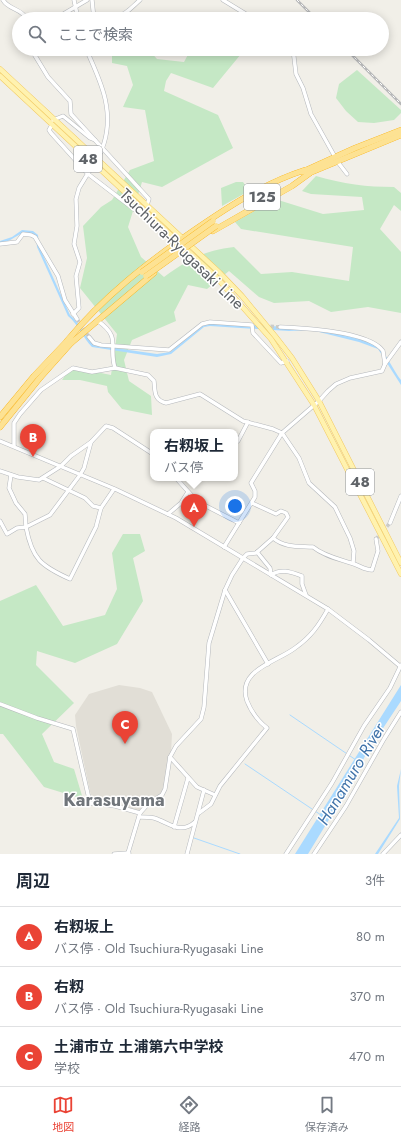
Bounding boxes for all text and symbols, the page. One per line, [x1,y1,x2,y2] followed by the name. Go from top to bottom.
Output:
[12,12,389,56] search box
[26,23,48,45] icon: search
[58,24,133,46] text: ここで検索
[74,146,102,172] road number: 48
[115,183,249,315] street label: Tsuchiura-Ryugasaki Line
[244,184,280,210] road number: 125
[20,424,46,457] pin: B
[150,429,238,481] popup
[164,435,224,457] text: 右籾坂上
[164,458,203,477] text: バス停
[346,469,374,495] road number: 48
[181,494,207,527] pin: A
[225,496,245,516] your location
[112,711,138,744] pin: C
[311,717,392,829] water label: Hanamuro River
[63,787,165,813] district label: Karasuyama
[16,869,50,893] text: 周辺
[365,871,385,890] text: 3件
[54,916,114,938] text: 右籾坂上
[24,927,34,946] text: A
[356,927,385,946] text: 80 m
[54,939,264,958] text: バス停 · Old Tsuchiura-Ryugasaki Line
[54,976,84,998] text: 右籾
[25,987,33,1006] text: B
[349,987,385,1006] text: 370 m
[54,999,264,1018] text: バス停 · Old Tsuchiura-Ryugasaki Line
[54,1036,224,1058] text: 土浦市立 土浦第六中学校
[24,1047,34,1066] text: C
[349,1047,385,1066] text: 470 m
[54,1059,80,1078] text: 学校
[52,1094,74,1135] tab: 地図
[178,1094,200,1135] tab: 経路
[305,1094,349,1135] tab: 保存済み

